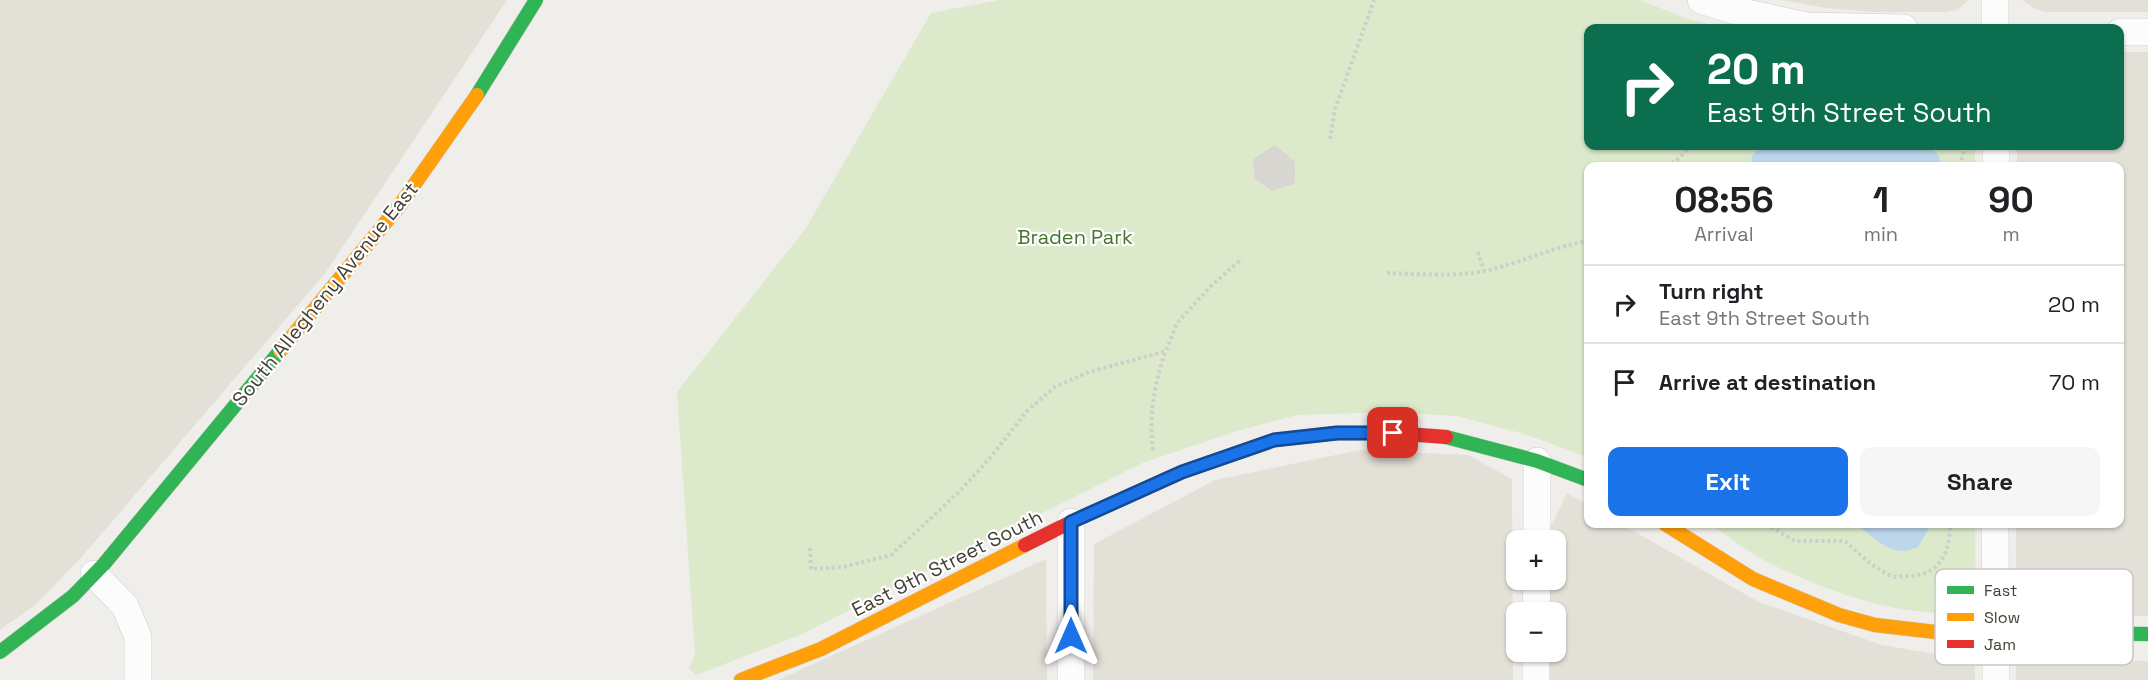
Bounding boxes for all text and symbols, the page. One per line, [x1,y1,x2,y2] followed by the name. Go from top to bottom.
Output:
[1707,43,1806,96] text: 20 m
[1608,48,1686,126] icon: right
[1707,95,1992,130] text: East 9th Street South
[226,176,424,412] street label: South Allegheny Avenue East
[1674,177,1774,223] text: 08:56
[1873,177,1889,223] text: 1
[1988,177,2034,223] text: 90
[1694,221,1754,247] text: Arrival
[1864,221,1898,247] text: min
[2002,221,2020,247] text: m
[1017,224,1133,250] park label: Braden Park
[1659,277,1764,305] text: Turn right
[1608,288,1641,321] icon: right
[2048,290,2100,318] text: 20 m
[1659,305,1870,331] text: East 9th Street South
[1608,366,1641,399] icon: arrive
[1659,368,1876,396] text: Arrive at destination
[2049,368,2100,396] text: 70 m
[1367,407,1418,458] pin
[1376,416,1409,449] icon: arrive
[1608,447,1848,516] button: Exit
[1860,447,2100,516] button: Share
[847,504,1047,622] street label: East 9th Street South
[1506,530,1566,662] map controls
[1506,530,1566,590] button: +
[1935,569,2133,665] legend
[1984,580,2017,601] text: Fast
[1506,602,1566,662] button: −
[1039,604,1103,668] position arrow
[1984,607,2020,628] text: Slow
[1984,634,2016,655] text: Jam

